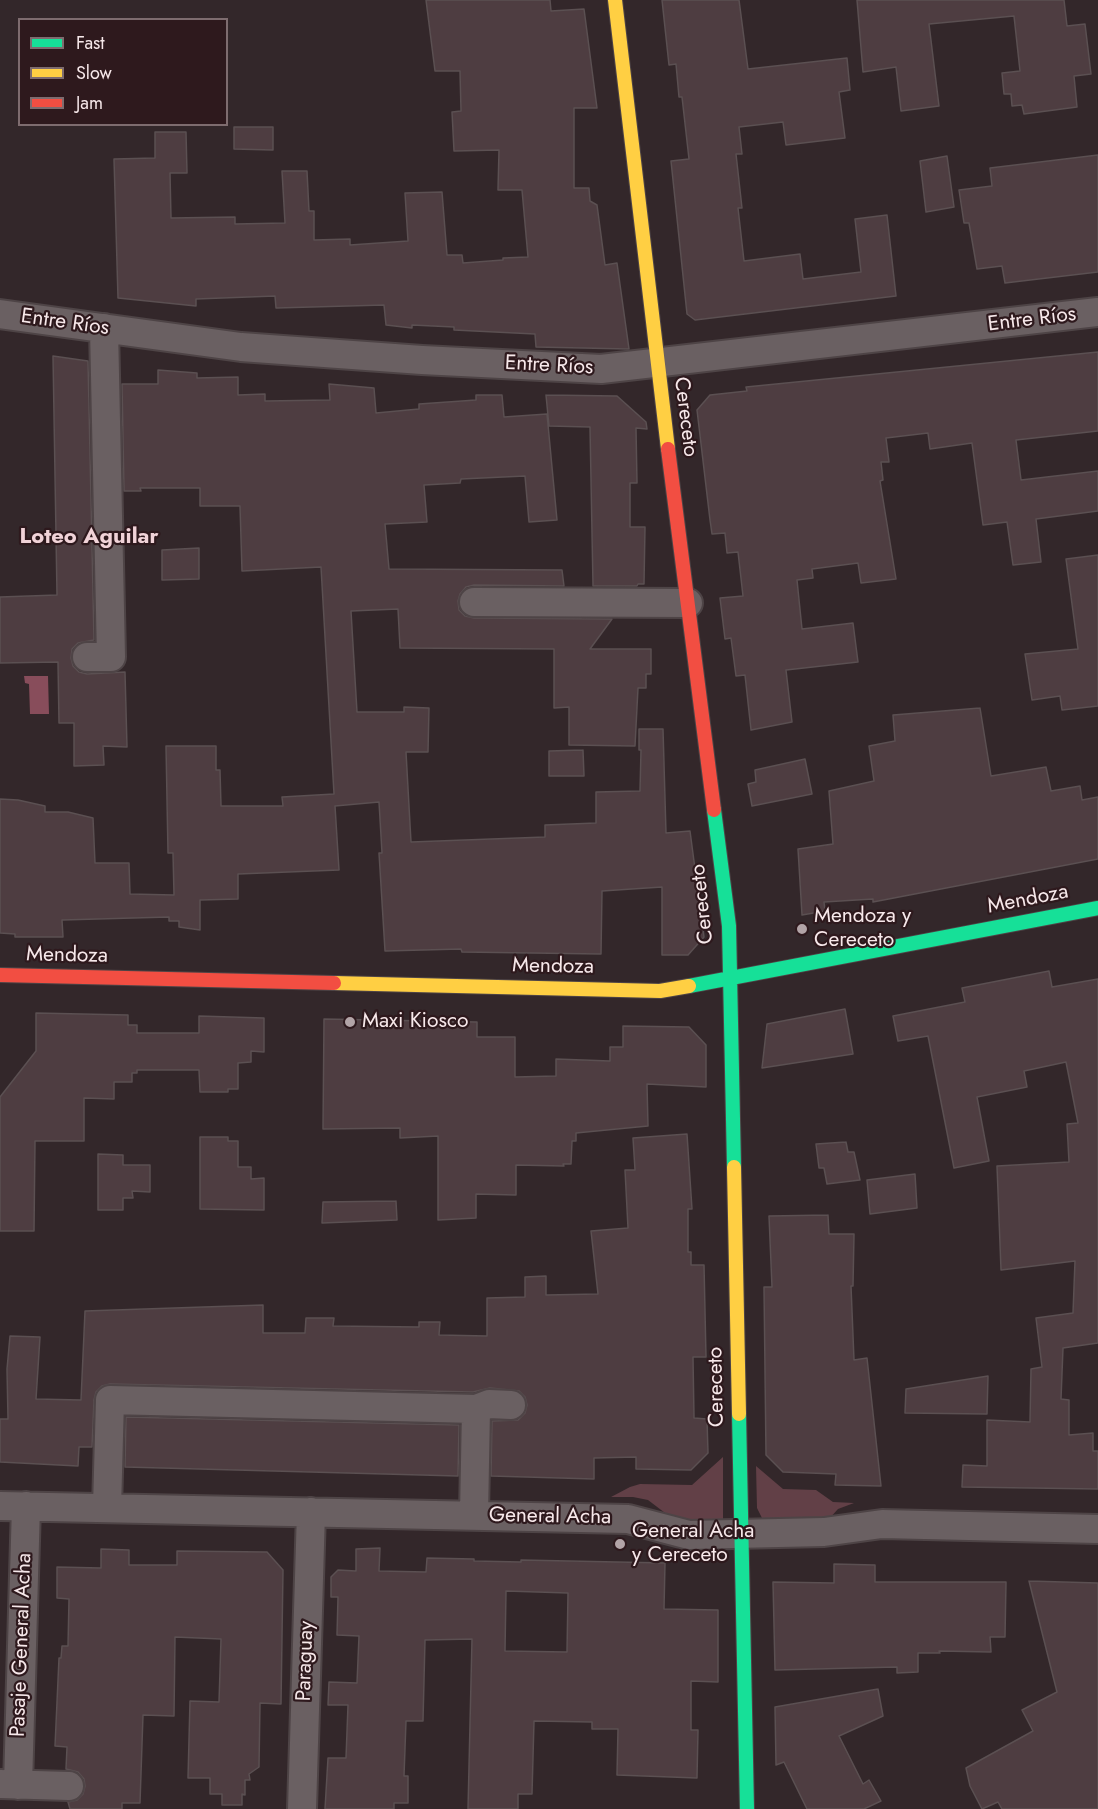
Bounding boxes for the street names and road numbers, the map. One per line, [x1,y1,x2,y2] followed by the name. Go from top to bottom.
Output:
[986,302,1078,338] street label: Entre Ríos
[19,304,111,342] street label: Entre Ríos
[504,351,594,381] street label: Entre Ríos
[668,376,702,458] street label: Cereceto
[686,863,720,945] street label: Cereceto
[985,880,1071,920] street label: Mendoza
[26,943,108,969] street label: Mendoza
[512,954,594,980] street label: Mendoza
[704,1347,730,1427] street label: Cereceto
[489,1503,611,1531] street label: General Acha
[6,1552,38,1738] street label: Pasaje General Acha
[292,1620,320,1702] street label: Paraguay

